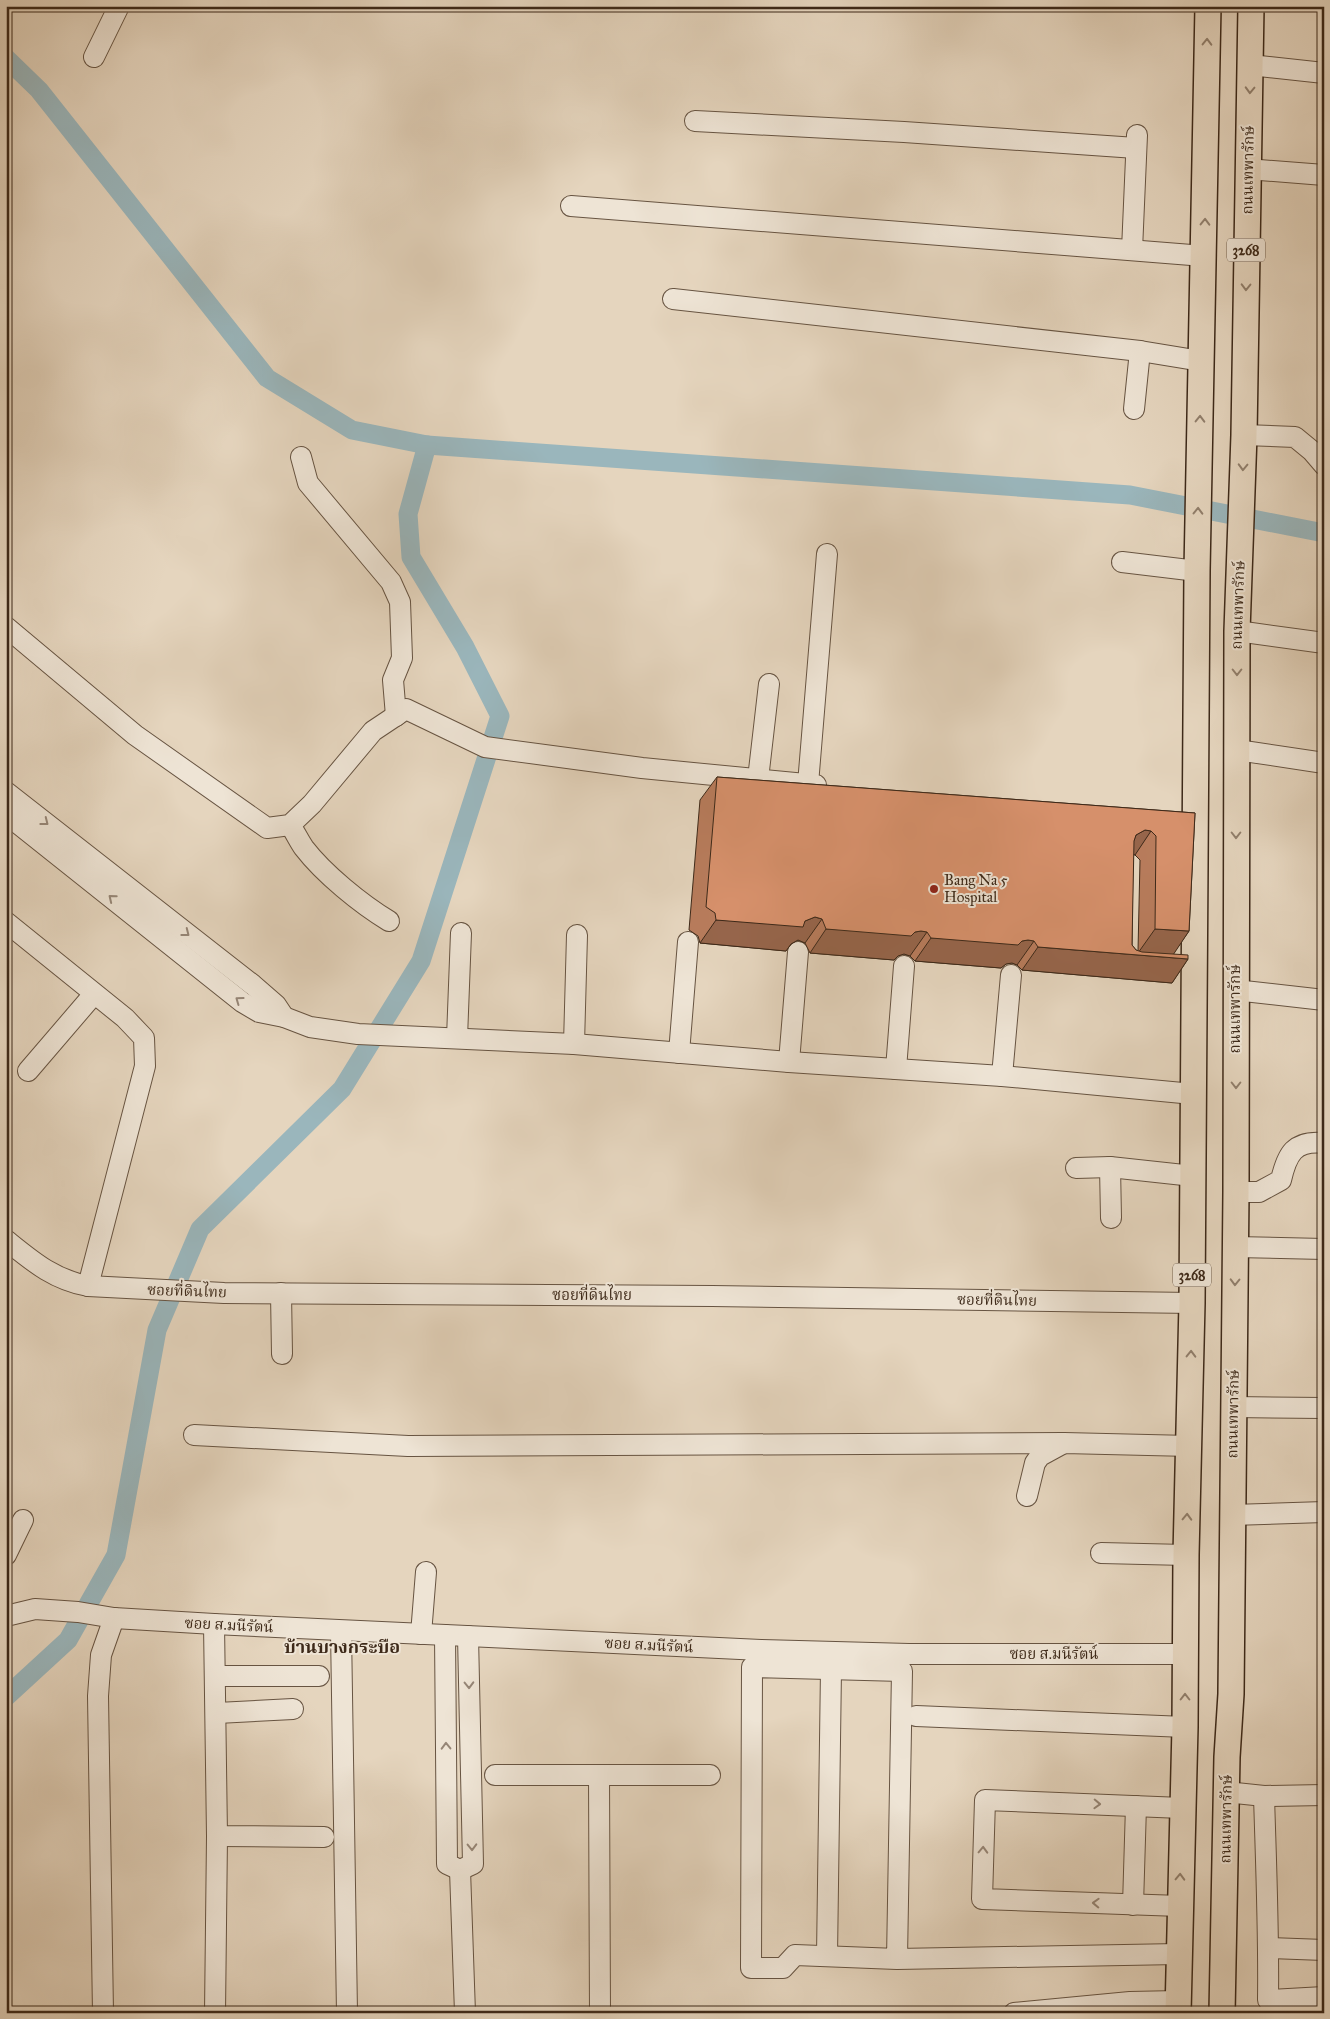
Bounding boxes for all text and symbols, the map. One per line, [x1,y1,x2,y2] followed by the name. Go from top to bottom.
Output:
[1202,38,1212,46] one-way arrow
[1244,86,1255,94] one-way arrow
[1237,125,1258,215] street label: ถนนเทพารักษ์
[1199,218,1210,226] one-way arrow
[1227,238,1265,262] road number: 3268
[1240,284,1251,292] one-way arrow
[1195,415,1205,423] one-way arrow
[1237,464,1248,472] one-way arrow
[1193,507,1203,514] one-way arrow
[1226,560,1249,650] street label: ถนนเทพารักษ์
[1232,669,1242,677] one-way arrow
[39,816,48,824] one-way arrow
[1231,832,1241,839] one-way arrow
[944,871,1008,906] place label: Bang Na 5 Hospital
[928,883,940,895] marker: Bang Na 5 Hospital
[109,896,118,904] one-way arrow
[180,927,189,935] one-way arrow
[1225,964,1244,1054] street label: ถนนเทพารักษ์
[236,997,245,1005] one-way arrow
[1230,1081,1241,1089] one-way arrow
[1173,1264,1211,1286] road number: 3268
[147,1279,227,1301] street label: ซอยที่ดินไทย
[1229,1279,1240,1287] one-way arrow
[552,1284,632,1304] street label: ซอยที่ดินไทย
[957,1288,1037,1310] street label: ซอยที่ดินไทย
[1186,1350,1196,1358] one-way arrow
[1222,1369,1243,1459] street label: ถนนเทพารักษ์
[1182,1512,1192,1520] one-way arrow
[184,1613,274,1636] street label: ซอย ส.มนีรัตน์
[604,1633,694,1656] street label: ซอย ส.มนีรัตน์
[284,1636,400,1658] district label: บ้านบางกระบือ
[1010,1644,1099,1663] street label: ซอย ส.มนีรัตน์
[464,1682,474,1689] one-way arrow
[1180,1692,1190,1700] one-way arrow
[441,1742,451,1750] one-way arrow
[1215,1774,1236,1864] street label: ถนนเทพารักษ์
[1093,1799,1101,1810] one-way arrow
[467,1844,478,1852] one-way arrow
[978,1846,989,1854] one-way arrow
[1175,1872,1186,1880] one-way arrow
[1092,1898,1100,1908] one-way arrow

